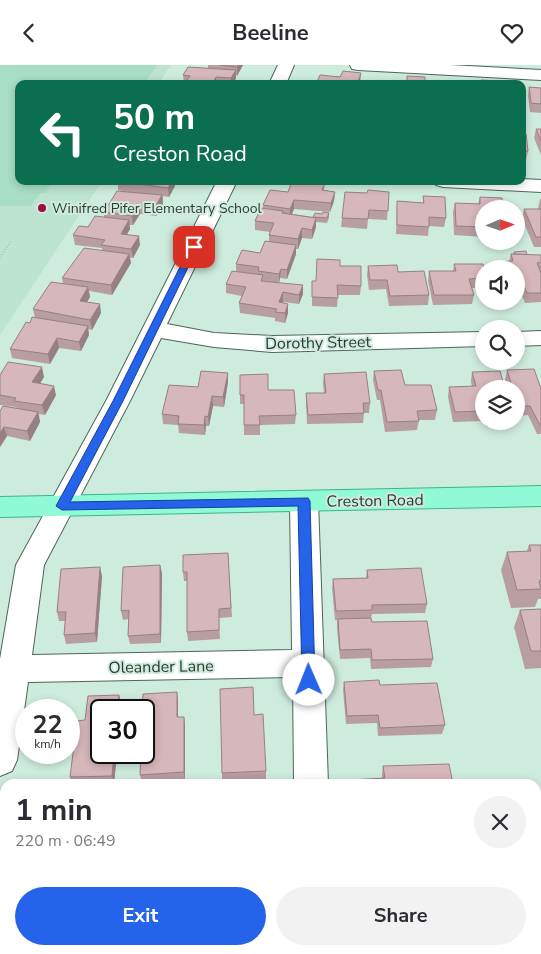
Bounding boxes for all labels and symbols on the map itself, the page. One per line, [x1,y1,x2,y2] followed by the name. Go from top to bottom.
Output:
[52,199,263,218] place label: Winifred Pifer Elementary School
[475,200,525,250] north arrow
[36,202,48,214] marker: Winifred Pifer Elementary School
[173,226,215,268] pin
[265,331,372,355] street label: Dorothy Street
[326,489,424,513] street label: Creston Road
[282,653,334,705] position arrow
[108,655,214,679] street label: Oleander Lane
[90,699,155,764] speed limit sign: 30

